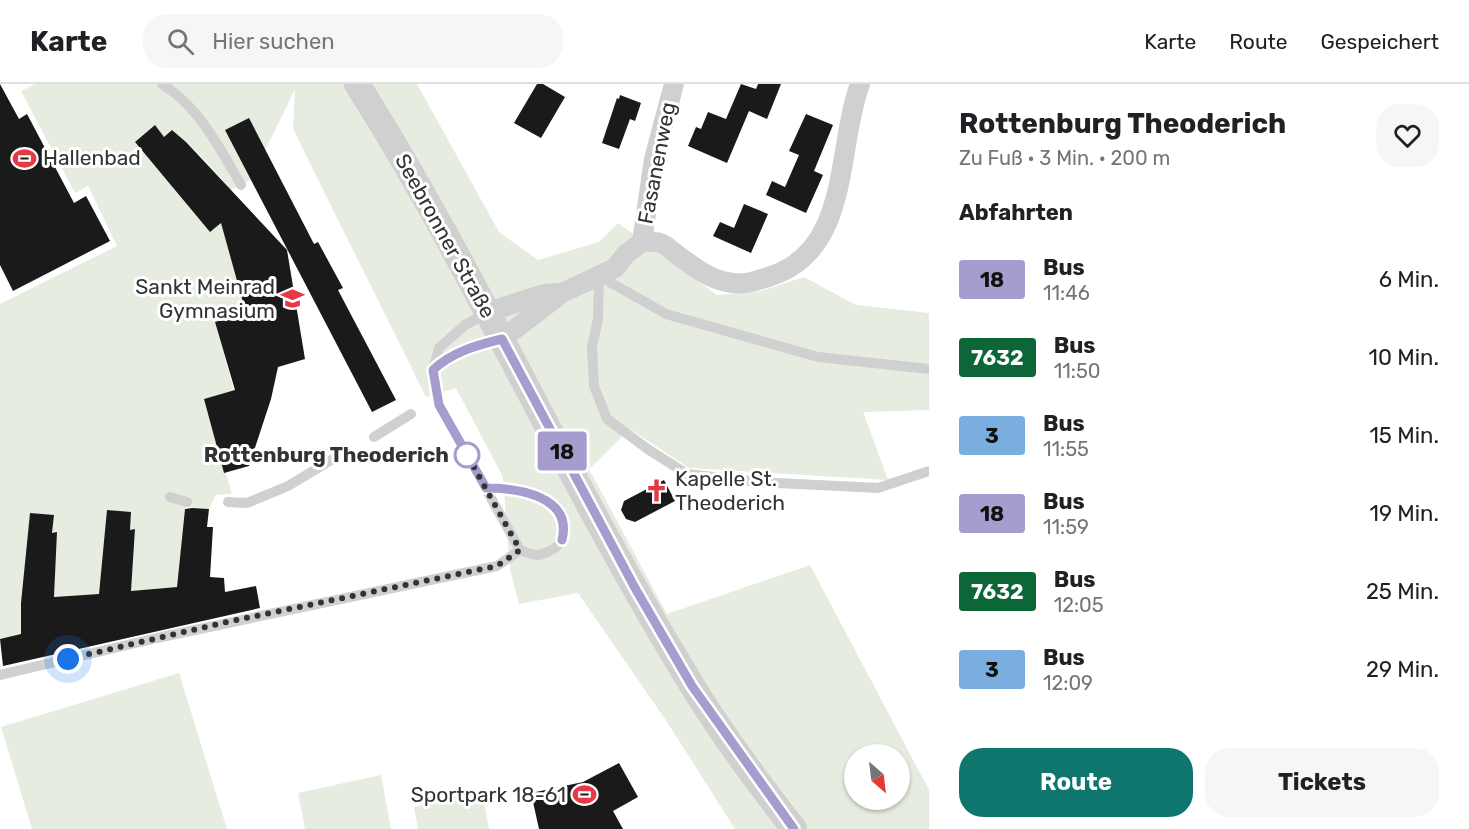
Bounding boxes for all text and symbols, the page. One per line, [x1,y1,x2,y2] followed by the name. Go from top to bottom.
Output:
[143,14,563,68] search box
[30,25,107,58] text: Karte
[164,25,197,58] icon: search
[212,28,335,55] text: Hier suchen
[1144,29,1196,54] text: Karte
[1229,29,1288,54] text: Route
[1321,29,1439,54] text: Gespeichert
[632,100,681,226] street label: Fasanenweg
[1376,104,1439,167] button: heart
[959,107,1286,140] text: Rottenburg Theoderich
[12,145,38,171] sports icon: Hallenbad
[43,145,141,170] place label: Hallenbad
[959,146,1170,170] text: Zu Fuß · 3 Min. · 200 m
[390,149,501,322] street label: Seebronner Straße
[959,199,1073,226] text: Abfahrten
[1043,254,1085,281] text: Bus
[1379,266,1439,293] text: 6 Min.
[980,267,1004,292] text: 18
[135,274,275,323] place label: Sankt Meinrad Gymnasium
[1043,281,1090,305] text: 11:46
[280,286,306,312] school or university icon: Sankt Meinrad Gymnasium
[1054,332,1095,359] text: Bus
[1369,344,1439,371] text: 10 Min.
[971,345,1024,370] text: 7632
[1054,359,1100,383] text: 11:50
[1043,410,1085,437] text: Bus
[1369,422,1439,449] text: 15 Min.
[985,423,999,448] text: 3
[535,432,589,470] line badge: 18
[1043,437,1089,461] text: 11:55
[550,439,574,464] text: 18
[204,442,449,467] place label: Rottenburg Theoderich
[454,442,480,468] marker: Rottenburg Theoderich
[675,466,785,515] place label: Kapelle St. Theoderich
[644,478,670,504] church icon: Kapelle St. Theoderich
[1043,488,1085,515] text: Bus
[1369,500,1439,527] text: 19 Min.
[980,501,1004,526] text: 18
[1043,515,1089,539] text: 11:59
[1054,566,1095,593] text: Bus
[1366,578,1439,605] text: 25 Min.
[971,579,1024,604] text: 7632
[1054,593,1104,617] text: 12:05
[53,644,83,674] your location
[1043,644,1085,671] text: Bus
[1366,656,1439,683] text: 29 Min.
[985,657,999,682] text: 3
[1043,671,1093,695] text: 12:09
[844,744,910,810] north arrow
[844,744,910,810] map controls
[959,748,1193,817] button: Route
[1205,748,1439,817] button: Tickets
[411,782,566,807] place label: Sportpark 18-61
[571,782,597,808] sports icon: Sportpark 18-61

